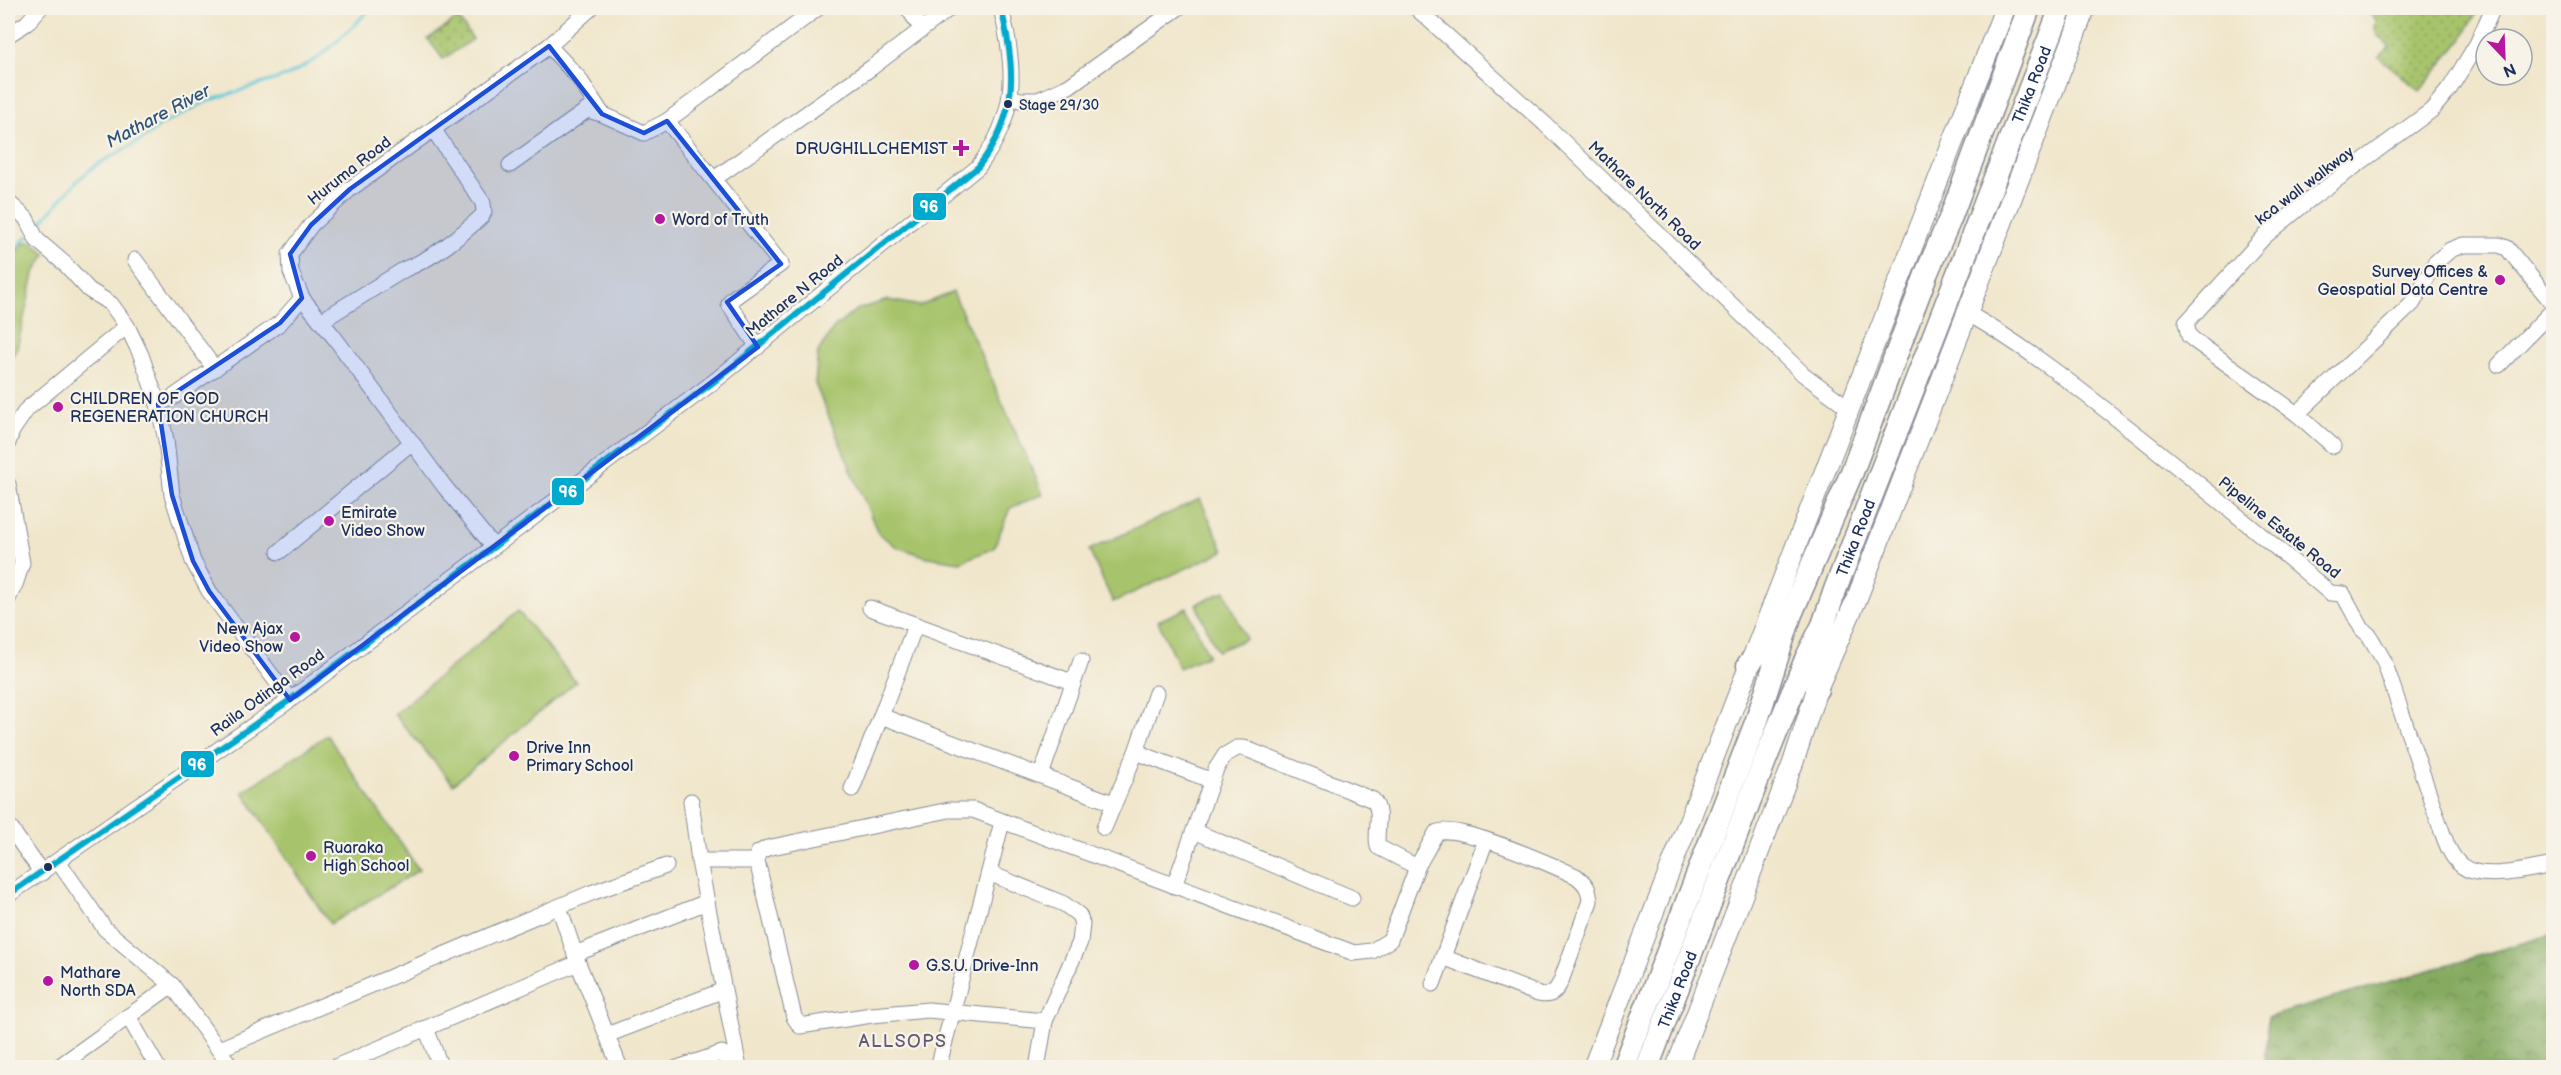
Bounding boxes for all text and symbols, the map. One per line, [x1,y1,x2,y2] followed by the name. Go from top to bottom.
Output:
[2474,27,2534,87] north arrow
[2009,44,2056,127] street label: Thika Road
[2500,58,2519,81] text: N
[103,80,215,153] water label: Mathare River
[1019,97,1099,114] place label: Stage 29/30
[1002,98,1014,110] marker: Stage 29/30
[304,133,395,210] street label: Huruma Road
[1584,138,1704,255] street label: Mathare North Road
[952,139,970,157] marker: DRUGHILLCHEMIST
[795,140,948,159] place label: DRUGHILLCHEMIST
[2252,142,2359,229] street label: kca wall walkway
[912,192,947,221] line badge: 96
[919,198,939,217] text: 96
[672,211,769,230] place label: Word of Truth
[653,212,667,226] marker: Word of Truth
[742,251,848,341] street label: Mathare N Road
[2318,263,2489,300] place label: Survey Offices & Geospatial Data Centre
[2493,273,2507,287] marker: Survey Offices & Geospatial Data Centre
[70,390,269,427] place label: CHILDREN OF GOD REGENERATION CHURCH
[51,400,65,414] marker: CHILDREN OF GOD REGENERATION CHURCH
[2214,473,2344,583] street label: Pipeline Estate Road
[551,477,585,506] line badge: 96
[558,483,578,502] text: 96
[1833,497,1880,580] street label: Thika Road
[341,504,425,541] place label: Emirate Video Show
[322,514,336,528] marker: Emirate Video Show
[199,620,283,657] place label: New Ajax Video Show
[288,630,302,644] marker: New Ajax Video Show
[207,645,329,741] street label: Raila Odinga Road
[526,739,633,776] place label: Drive Inn Primary School
[507,749,521,763] marker: Drive Inn Primary School
[180,750,215,778] line badge: 96
[187,756,207,775] text: 96
[323,839,409,876] place label: Ruaraka High School
[304,849,318,863] marker: Ruaraka High School
[42,861,54,873] unlabelled marker
[1655,949,1702,1032] street label: Thika Road
[926,957,1038,976] place label: G.S.U. Drive-Inn
[907,958,921,972] marker: G.S.U. Drive-Inn
[60,964,136,1001] place label: Mathare North SDA
[41,974,55,988] marker: Mathare North SDA
[858,1031,948,1052] district label: ALLSOPS

